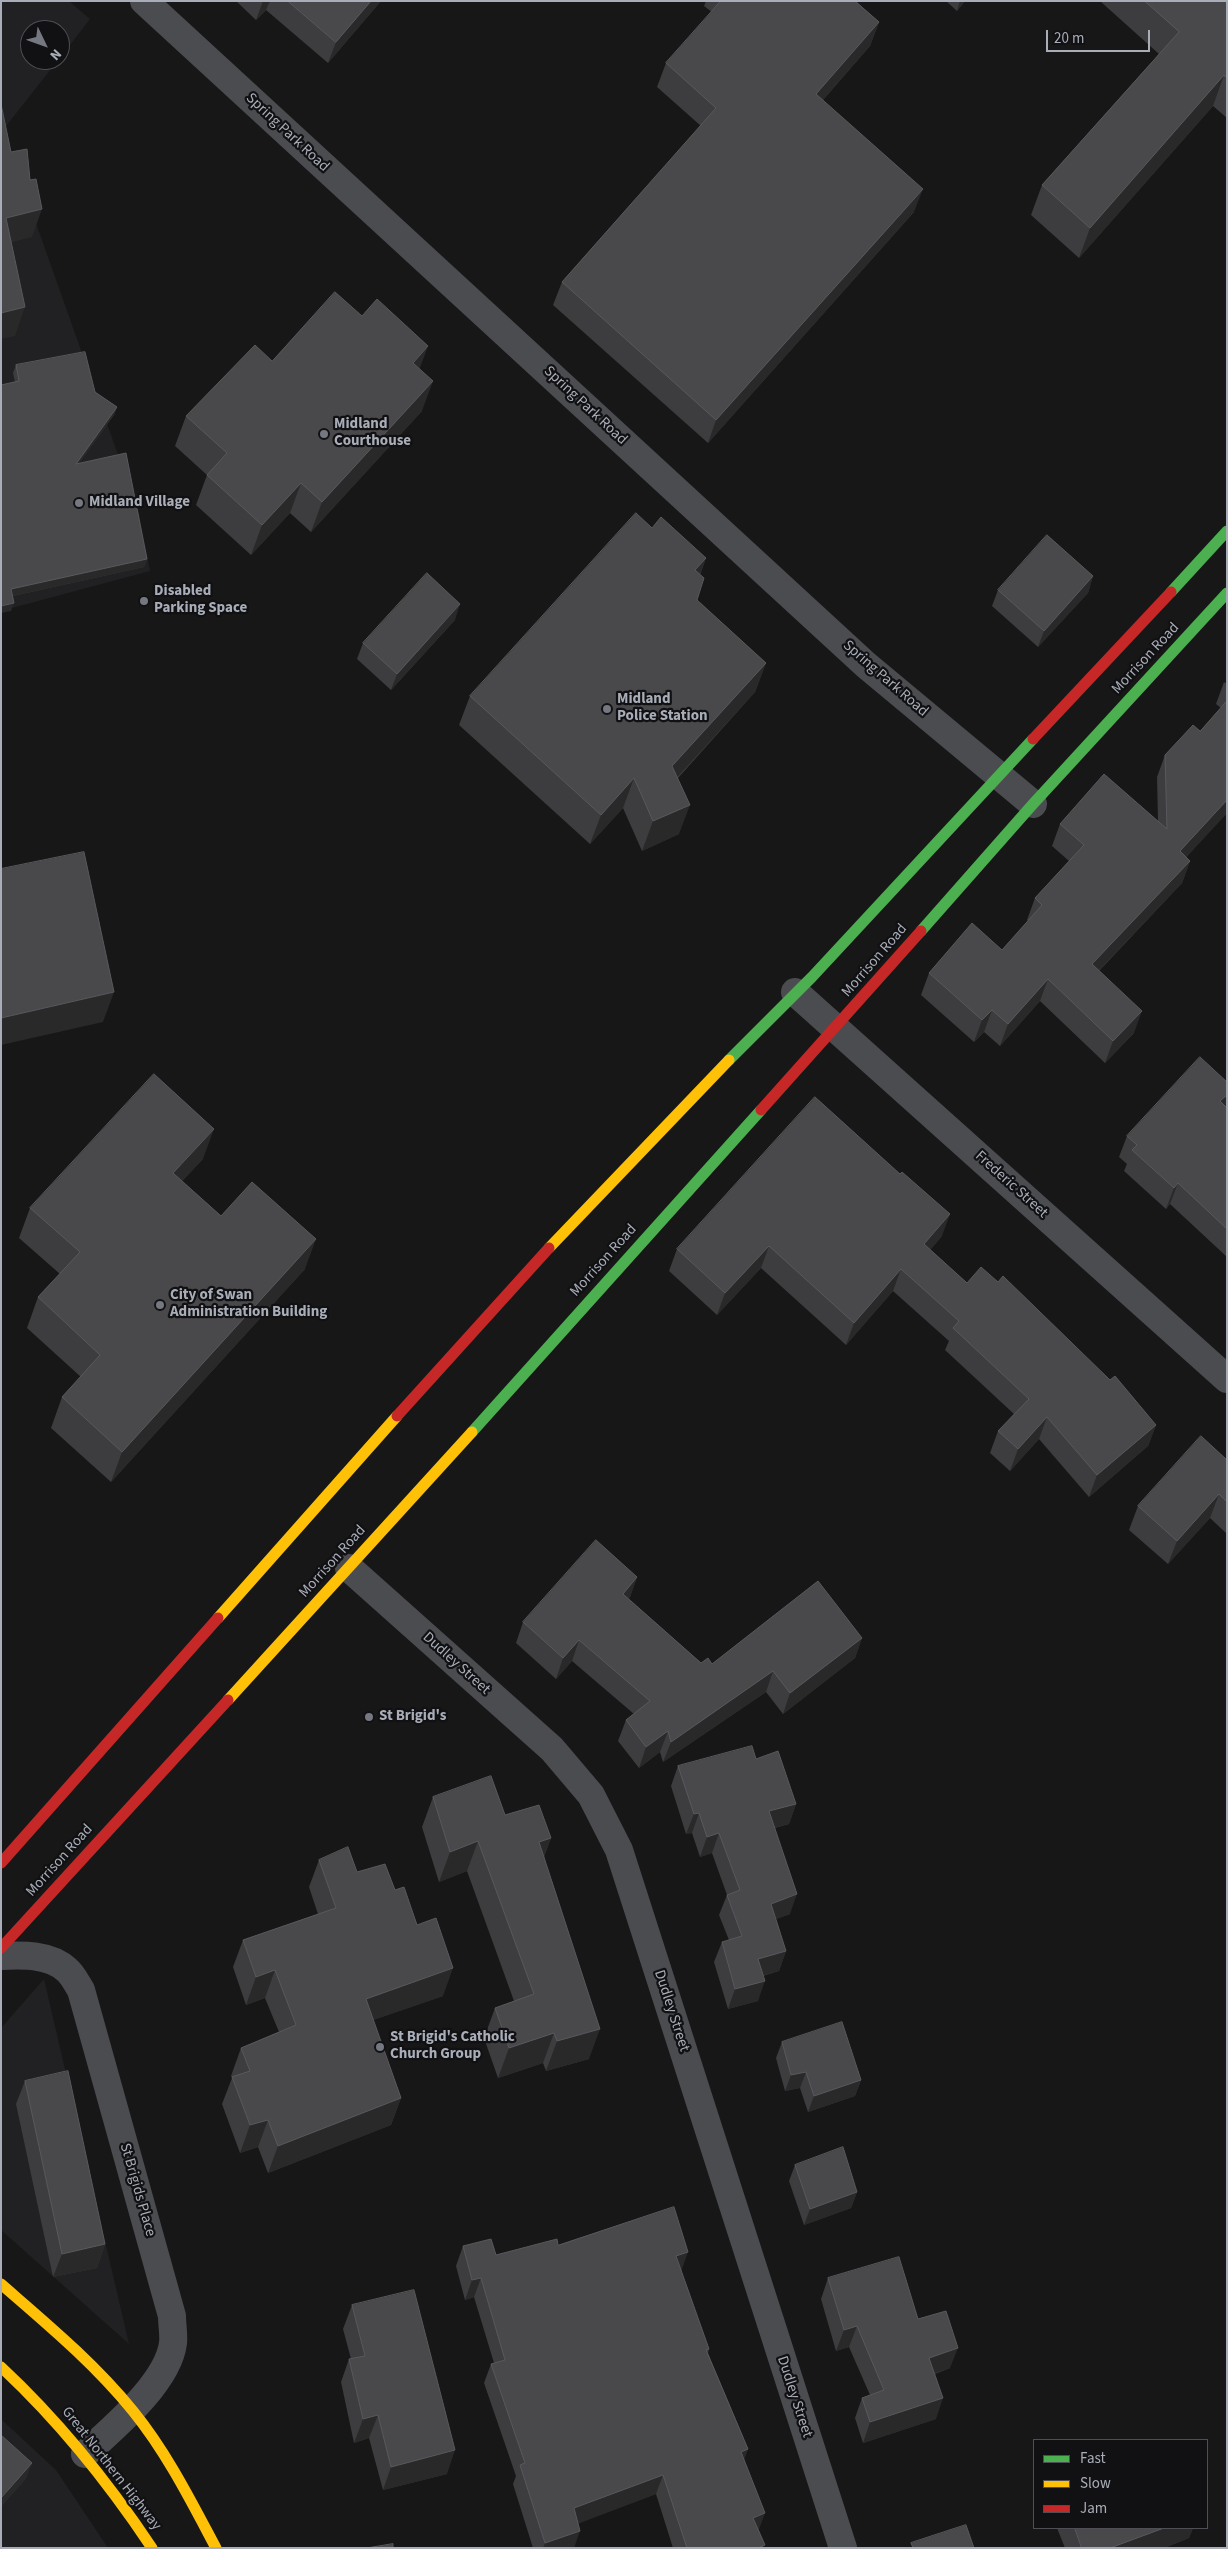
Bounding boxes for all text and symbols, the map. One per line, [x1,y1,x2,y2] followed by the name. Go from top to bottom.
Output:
[20,20,70,70] north arrow
[1048,20,1152,52] scale bar
[1054,28,1084,49] text: 20 m
[45,44,66,65] text: N
[242,90,332,176] street label: Spring Park Road
[540,363,630,449] street label: Spring Park Road
[334,416,411,451] place label: Midland Courthouse
[318,428,330,440] marker: Midland Courthouse
[89,494,190,512] place label: Midland Village
[73,497,85,509] marker: Midland Village
[154,583,247,618] place label: Disabled Parking Space
[138,595,150,607] marker: Disabled Parking Space
[1108,620,1184,698] street label: Morrison Road
[839,637,931,721] street label: Spring Park Road
[617,691,708,726] place label: Midland Police Station
[601,703,613,715] marker: Midland Police Station
[838,921,912,1001] street label: Morrison Road
[971,1148,1051,1222] street label: Frederic Street
[567,1221,641,1301] street label: Morrison Road
[170,1287,327,1322] place label: City of Swan Administration Building
[154,1299,166,1311] marker: City of Swan Administration Building
[296,1522,370,1602] street label: Morrison Road
[419,1629,493,1699] street label: Dudley Street
[379,1708,446,1726] place label: St Brigid's
[363,1711,375,1723] marker: St Brigid's
[23,1821,97,1901] street label: Morrison Road
[649,1968,693,2054] street label: Dudley Street
[390,2029,515,2064] place label: St Brigid's Catholic Church Group
[374,2041,386,2053] marker: St Brigid's Catholic Church Group
[115,2141,159,2239] street label: St Brigids Place
[772,2354,816,2440] street label: Dudley Street
[57,2404,165,2534] street label: Great Northern Highway
[1033,2439,1208,2529] legend
[1080,2448,1106,2469] text: Fast
[1080,2473,1111,2494] text: Slow
[1080,2498,1107,2519] text: Jam

